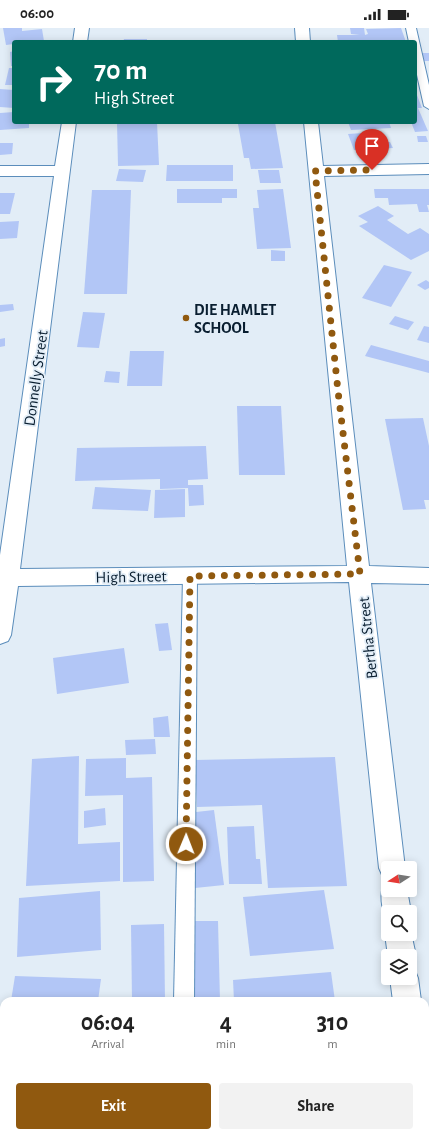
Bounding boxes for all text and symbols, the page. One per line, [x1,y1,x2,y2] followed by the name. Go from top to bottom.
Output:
[20,6,54,21] text: 06:00
[28,56,80,108] icon: right
[94,57,148,85] text: 70 m
[94,90,174,108] text: High Street
[355,129,389,170] pin
[361,135,383,157] icon: arrive
[194,302,276,336] place label: DIE HAMLET SCHOOL
[181,313,191,323] marker: DIE HAMLET SCHOOL
[21,329,52,427] street label: Donnelly Street
[95,568,167,586] street label: High Street
[356,596,380,680] street label: Bertha Street
[165,823,207,865] position arrow
[381,861,417,897] north arrow
[381,861,417,985] map controls
[381,905,417,941] button: search
[381,949,417,985] button: layers
[81,1011,135,1035] text: 06:04
[220,1011,232,1035] text: 4
[317,1011,348,1035] text: 310
[91,1038,125,1051] text: Arrival
[216,1038,236,1051] text: min
[327,1038,338,1051] text: m
[16,1083,211,1129] button: Exit
[219,1083,413,1129] button: Share

